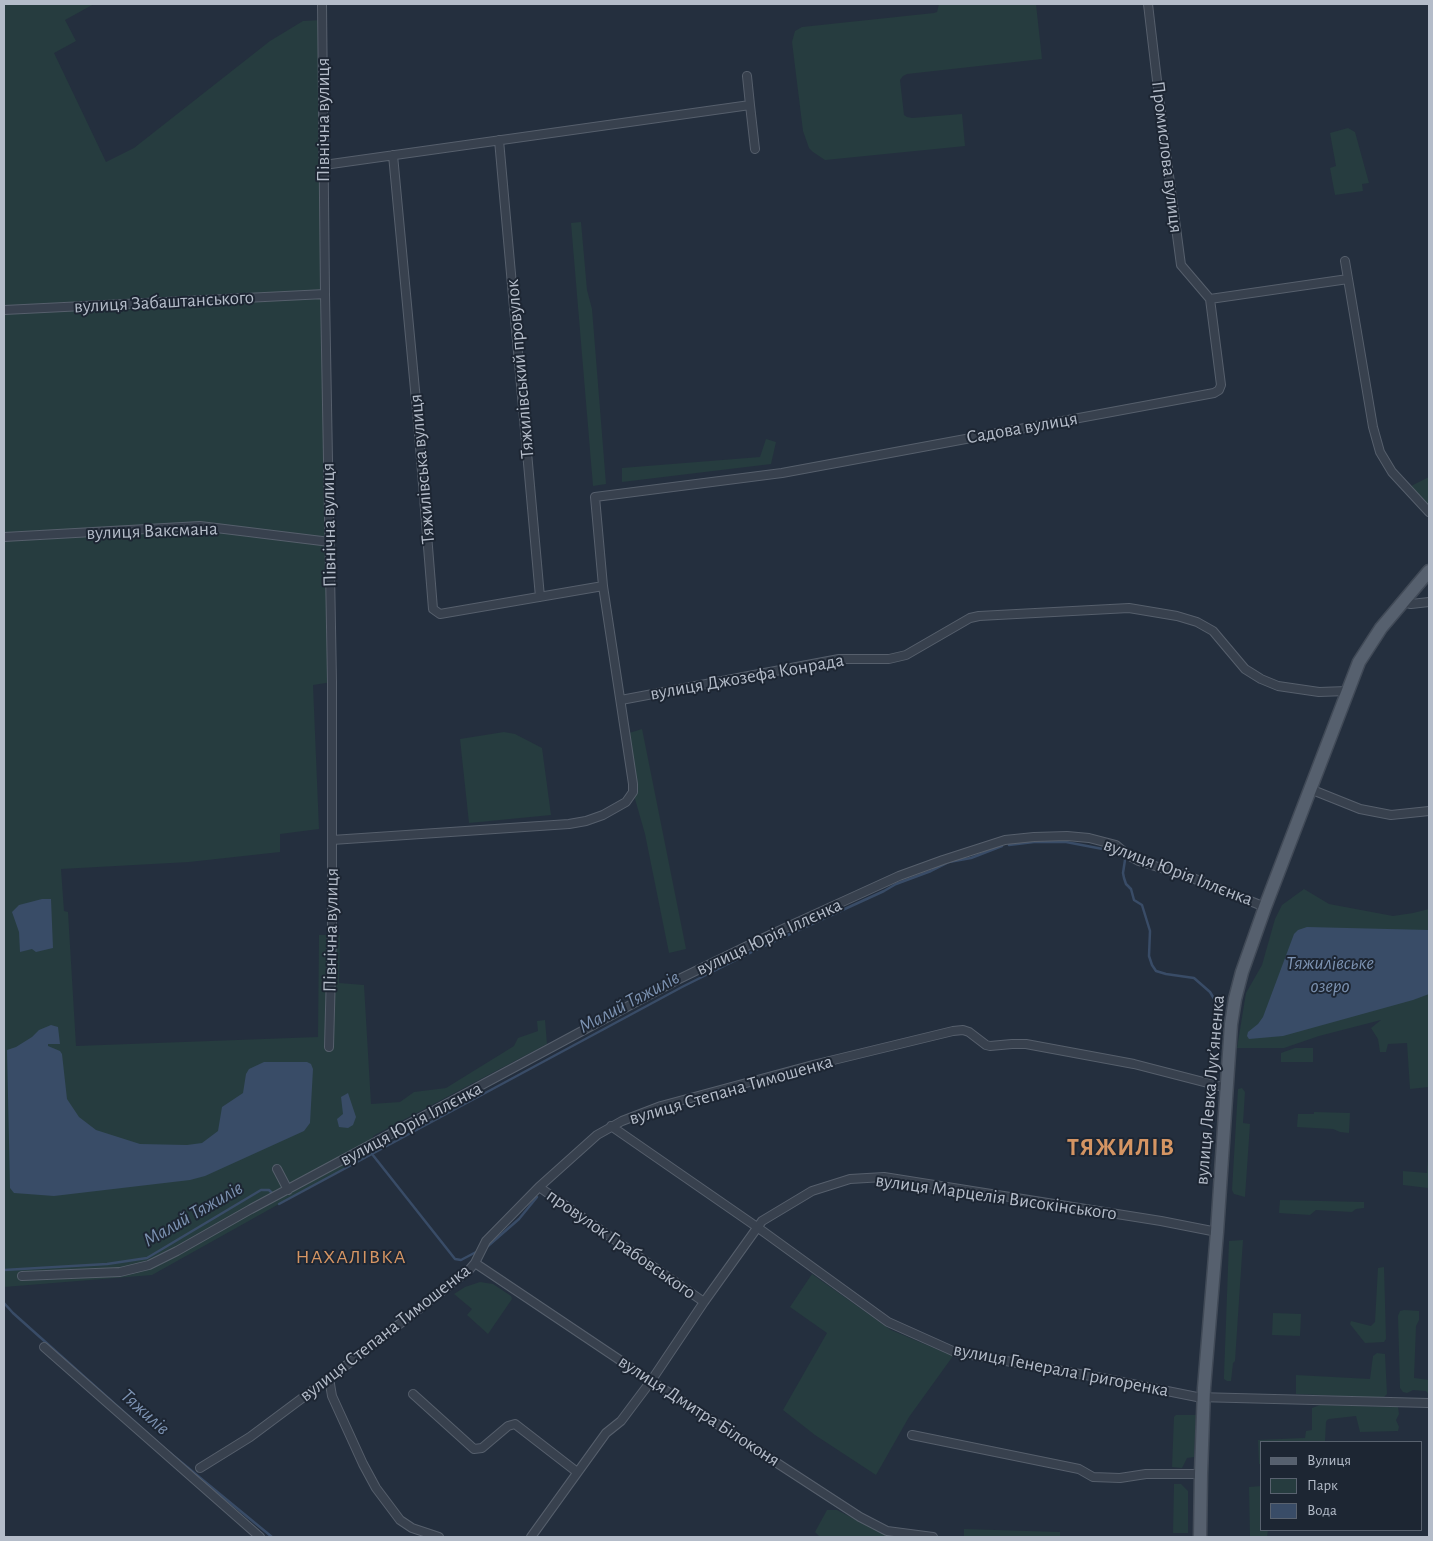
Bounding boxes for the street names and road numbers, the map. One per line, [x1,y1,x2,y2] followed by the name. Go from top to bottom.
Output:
[312,58,334,182] street label: Північна вулиця
[1146,80,1188,234] street label: Промислова вулиця
[501,278,539,460] street label: Тяжилівський провулок
[73,286,255,318] street label: вулиця Забаштанського
[404,393,440,545] street label: Тяжилівська вулиця
[965,407,1079,449] street label: Садова вулиця
[317,463,341,587] street label: Північна вулиця
[86,517,218,545] street label: вулиця Ваксмана
[648,649,846,705] street label: вулиця Джозефа Конрада
[1100,833,1256,911] street label: вулиця Юрія Іллєнка
[319,868,343,992] street label: Північна вулиця
[693,893,845,981] street label: вулиця Юрія Іллєнка
[1190,994,1230,1186] street label: вулиця Левка Лукʼяненка
[627,1050,835,1130] street label: вулиця Степана Тимошенка
[336,1077,486,1171] street label: вулиця Юрія Іллєнка
[874,1169,1118,1225] street label: вулиця Марцелія Високінського
[542,1184,700,1304] street label: провулок Грабовського
[295,1259,475,1407] street label: вулиця Степана Тимошенка
[951,1338,1171,1402] street label: вулиця Генерала Григоренка
[614,1350,784,1472] street label: вулиця Дмитра Білоконя

